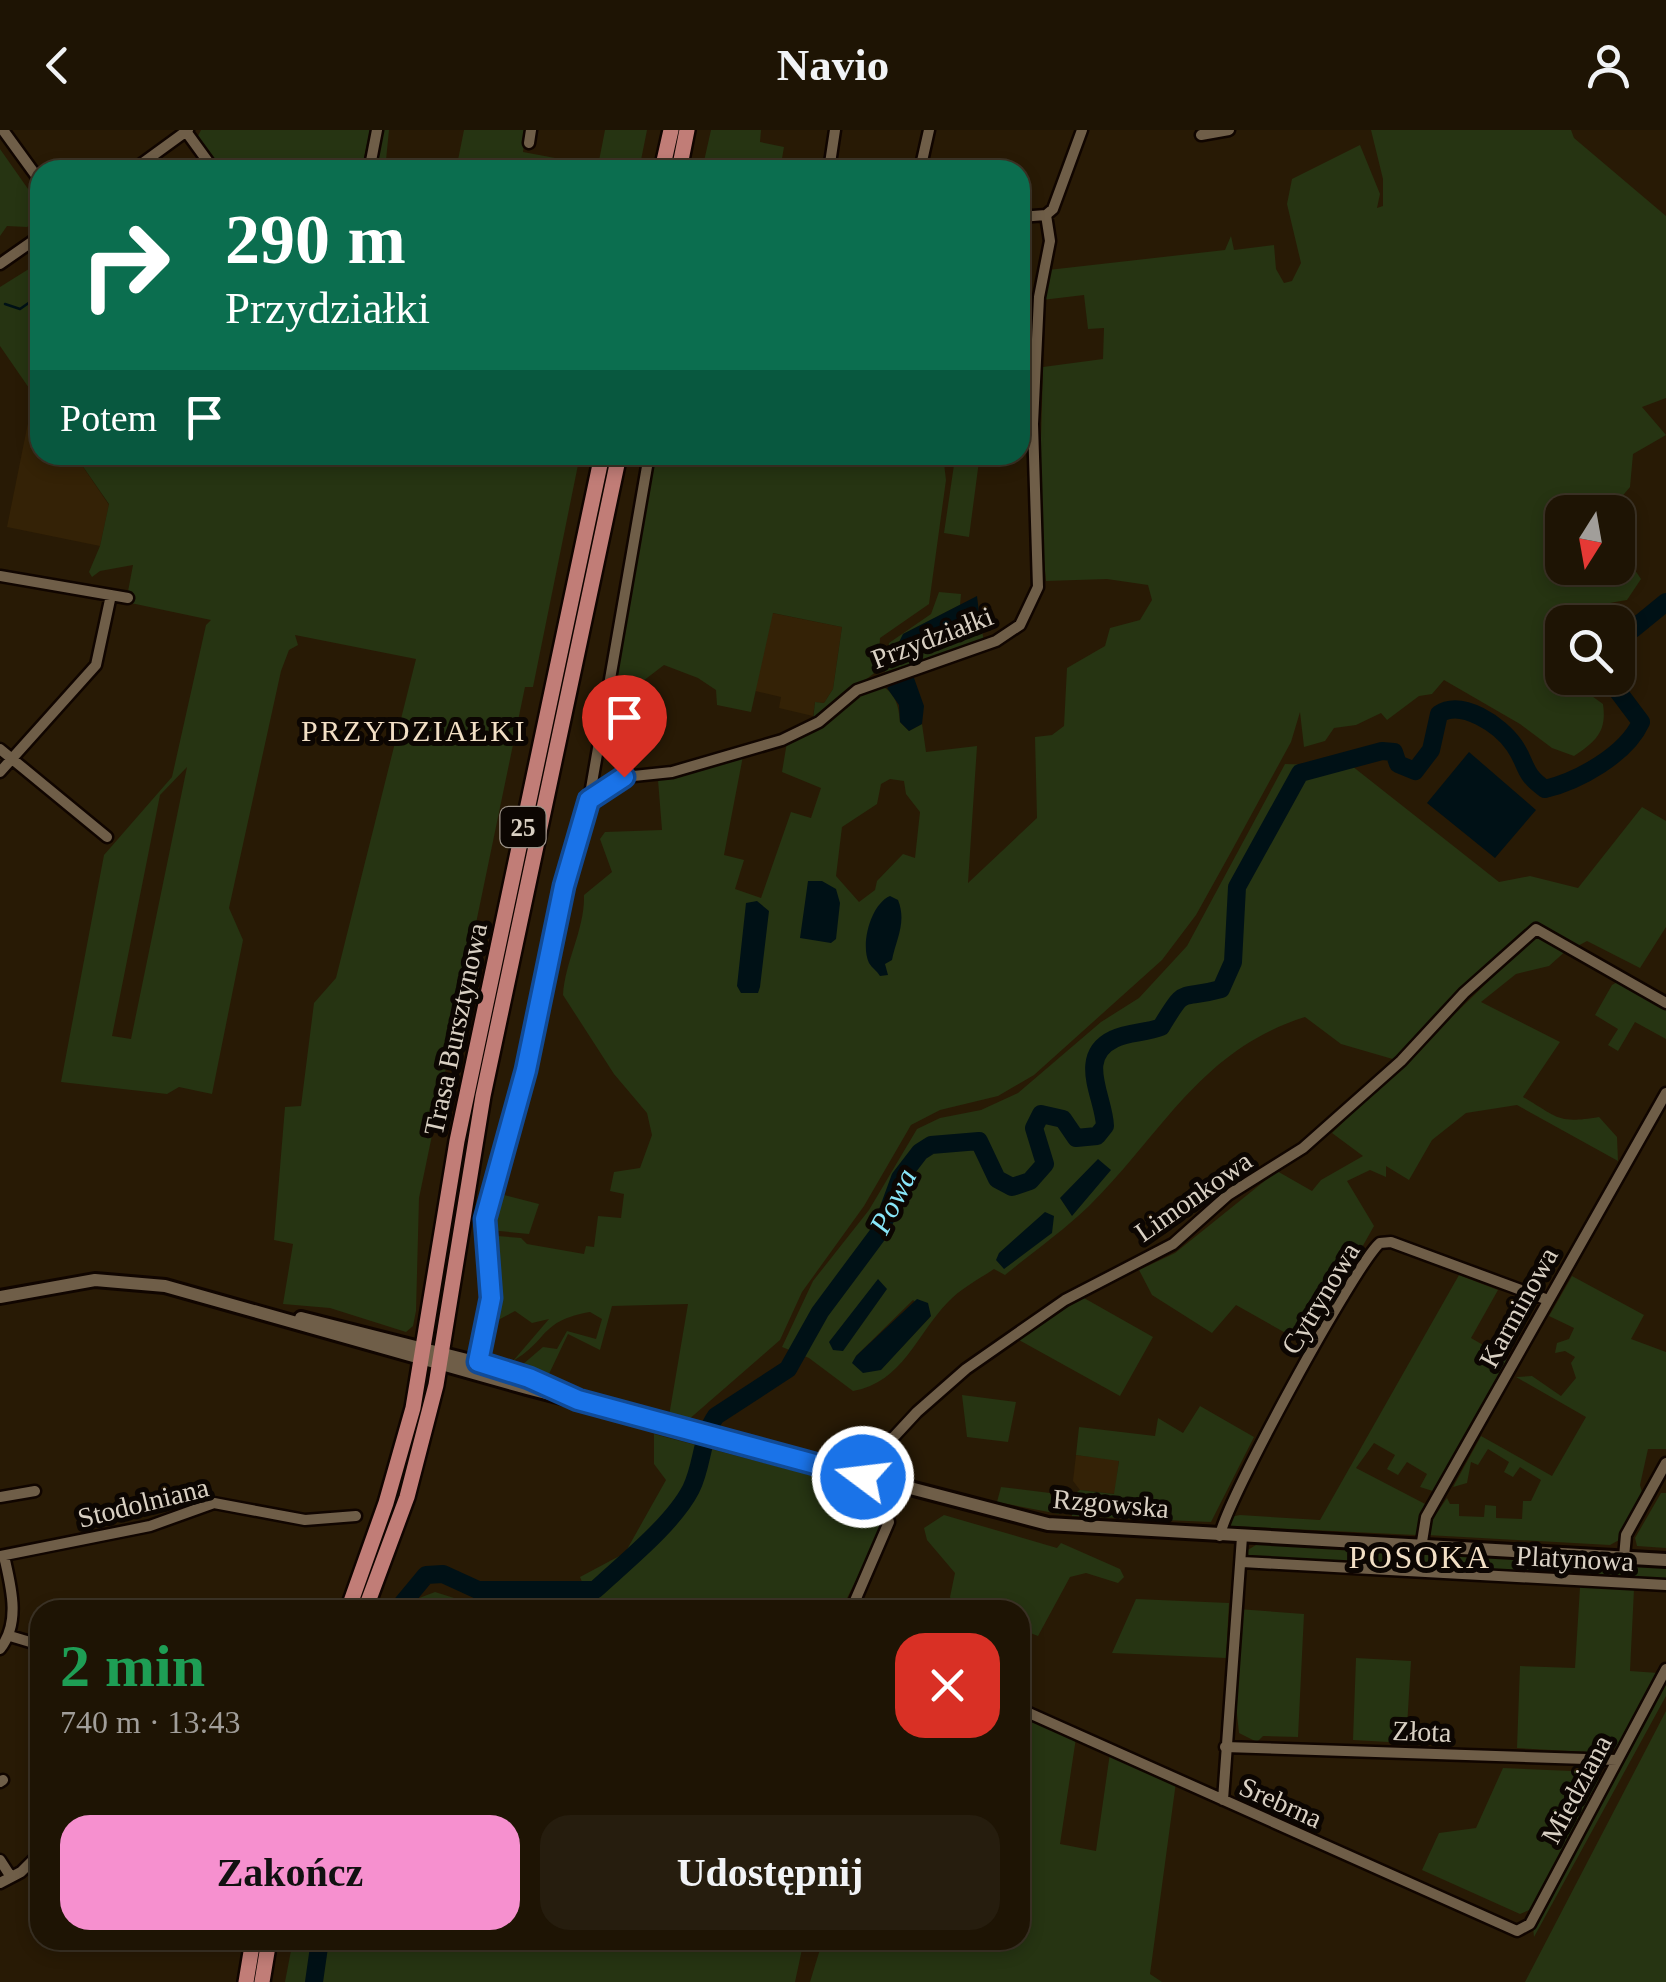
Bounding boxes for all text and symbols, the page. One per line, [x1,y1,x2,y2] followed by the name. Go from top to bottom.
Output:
[30,38,85,93] icon: back
[1581,38,1636,93] icon: person
[777,40,889,90] text: Navio
[60,200,190,330] icon: right
[225,201,406,278] text: 290 m
[225,283,430,333] text: Przydziałki
[177,390,232,445] icon: arrive
[60,397,157,439] text: Potem
[1545,495,1635,585] north arrow
[1545,495,1635,695] map controls
[867,600,997,675] street label: Przydziałki
[1545,605,1635,695] button: search
[582,675,667,778] pin
[597,690,652,745] icon: arrive
[301,714,527,747] district label: PRZYDZIAŁKI
[500,807,546,847] road number: 25
[418,920,493,1138] street label: Trasa Bursztynowa
[1129,1145,1258,1248] street label: Limonkowa
[862,1163,923,1240] water label: Powa
[1275,1236,1366,1360] street label: Cytrynowa
[1473,1241,1564,1373] street label: Karminowa
[811,1425,915,1529] position arrow
[74,1471,212,1534] street label: Stodolniana
[1051,1483,1171,1524] street label: Rzgowska
[1348,1539,1492,1575] district label: POSOKA
[1515,1540,1635,1577] street label: Platynowa
[60,1633,205,1699] text: 2 min
[895,1633,1000,1738] button: close
[60,1704,240,1740] text: 740 m · 13:43
[1392,1715,1453,1748] street label: Złota
[1535,1729,1618,1849] street label: Miedziana
[1235,1771,1327,1835] street label: Srebrna
[60,1815,520,1930] button: Zakończ
[540,1815,1000,1930] button: Udostępnij

